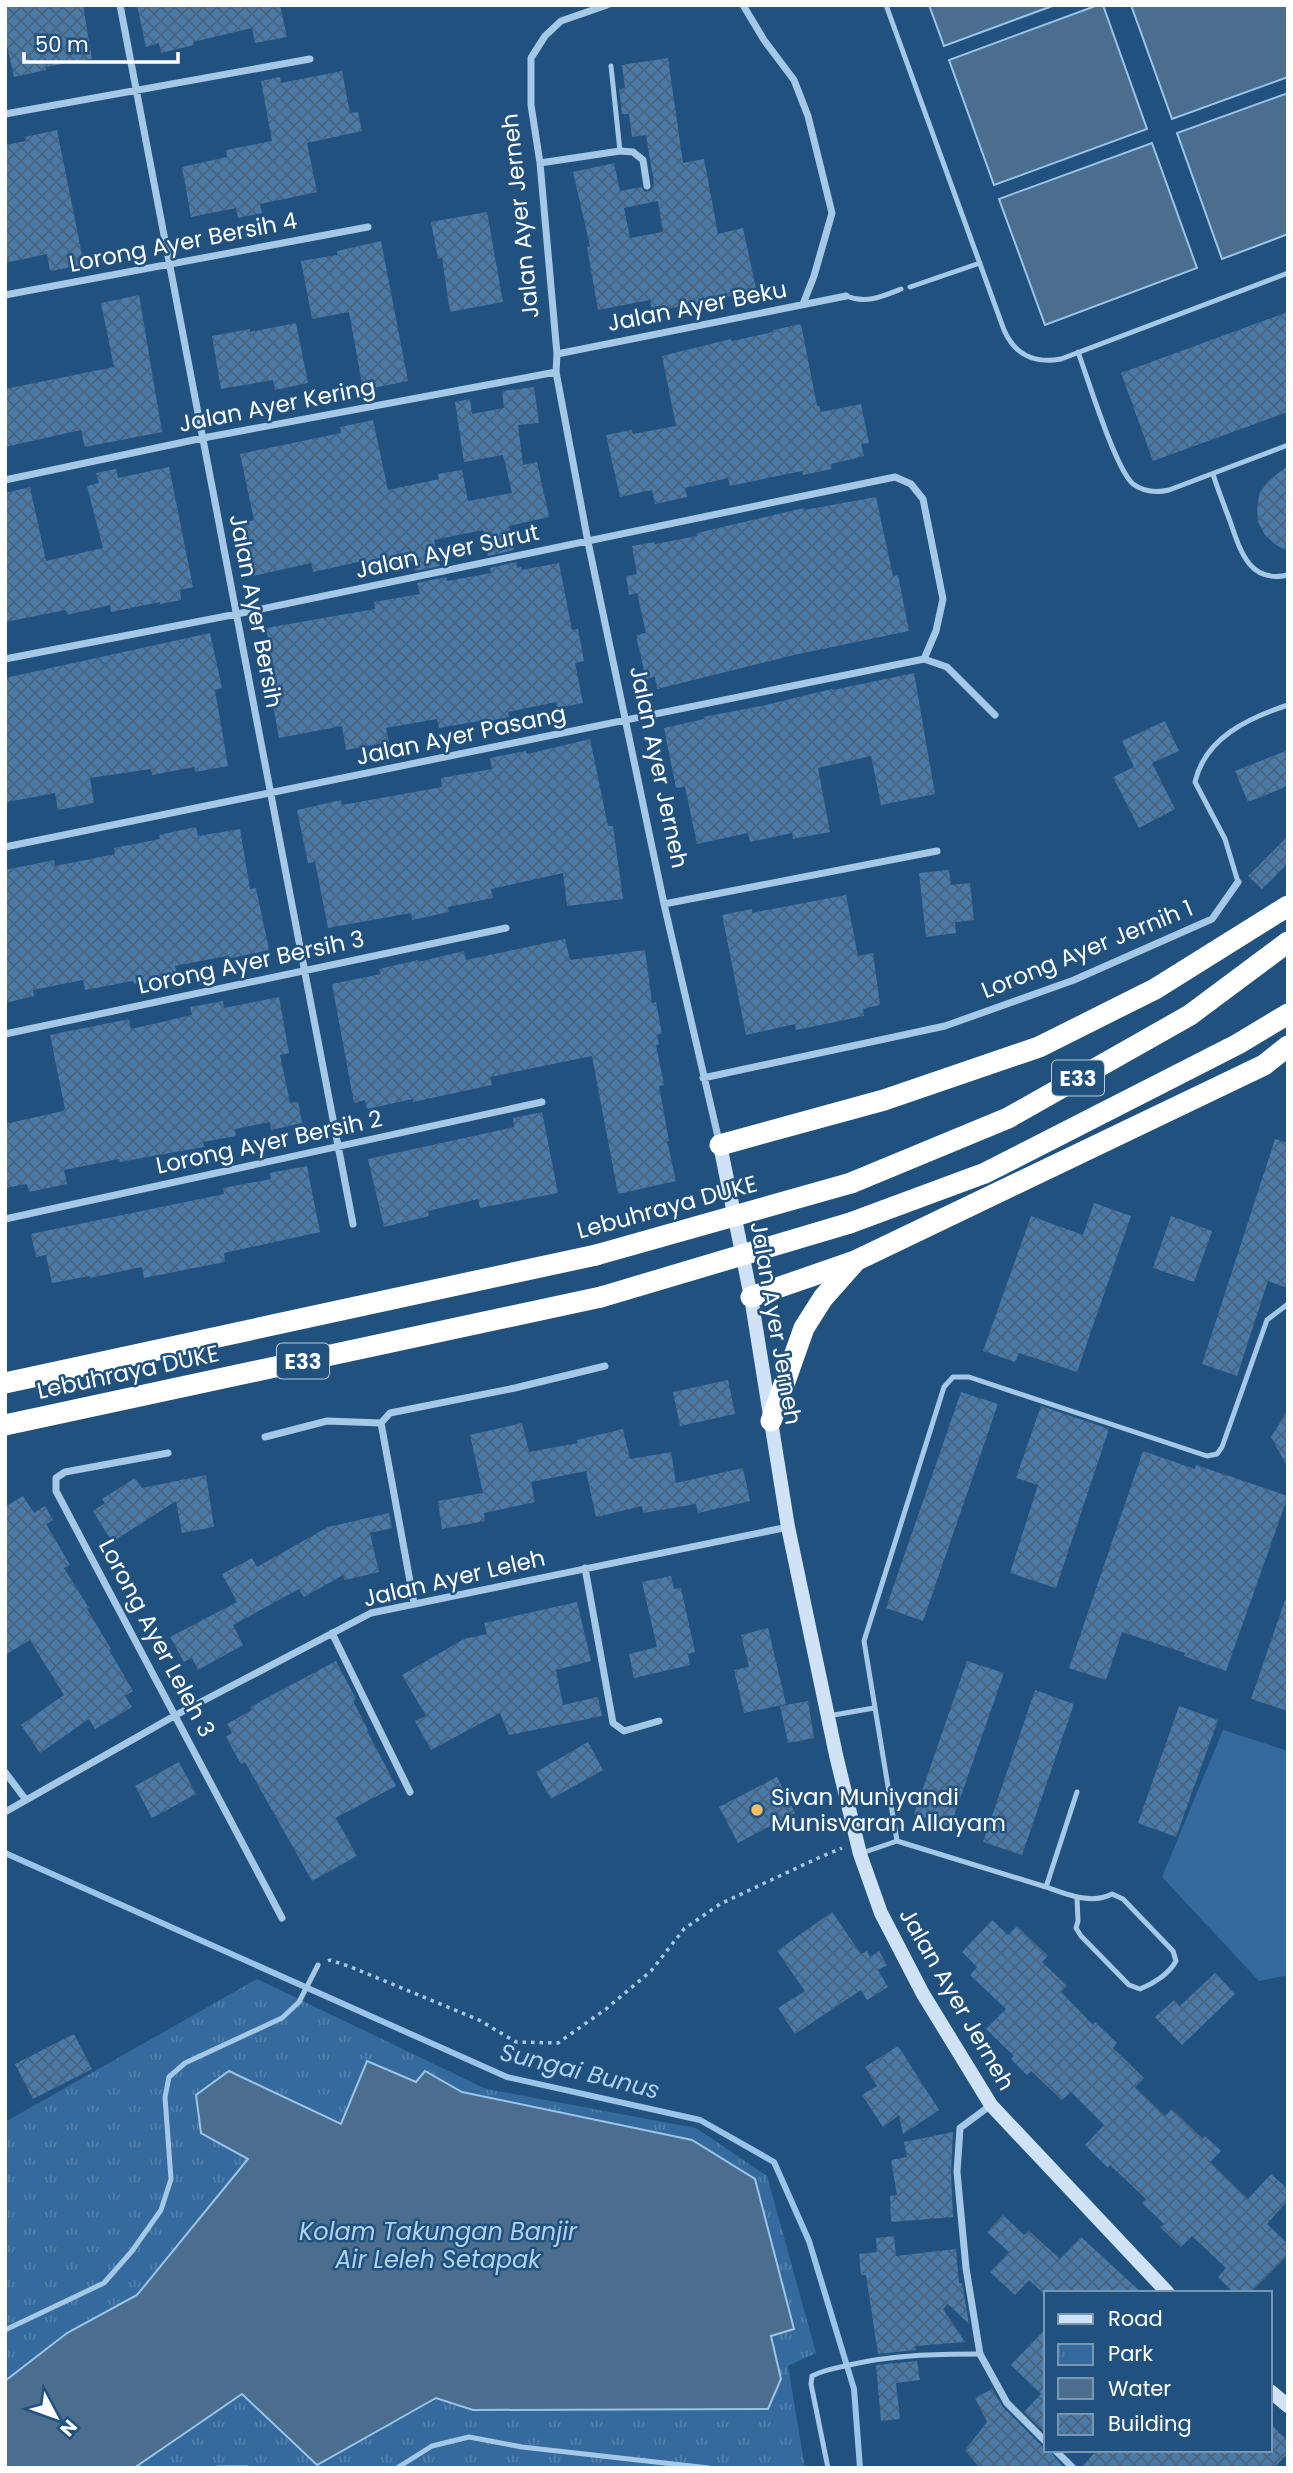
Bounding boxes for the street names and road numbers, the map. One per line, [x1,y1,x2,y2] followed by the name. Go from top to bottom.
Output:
[493,112,547,320] street label: Jalan Ayer Jerneh
[66,204,300,280] street label: Lorong Ayer Bersih 4
[605,273,789,339] street label: Jalan Ayer Beku
[176,370,378,440] street label: Jalan Ayer Kering
[222,511,290,711] street label: Jalan Ayer Bersih
[352,516,542,586] street label: Jalan Ayer Surut
[622,663,696,871] street label: Jalan Ayer Jerneh
[353,697,569,773] street label: Jalan Ayer Pasang
[976,892,1198,1006] street label: Lorong Ayer Jernih 1
[135,922,367,1002] street label: Lorong Ayer Bersih 3
[1052,1060,1104,1096] road number: E33
[153,1102,385,1182] street label: Lorong Ayer Bersih 2
[573,1168,761,1246] street label: Lebuhraya DUKE
[742,1219,810,1427] street label: Jalan Ayer Jerneh
[34,1337,222,1407] street label: Lebuhraya DUKE
[277,1344,329,1378] road number: E33
[91,1533,223,1743] street label: Lorong Ayer Leleh 3
[360,1541,548,1615] street label: Jalan Ayer Leleh
[892,1902,1022,2096] street label: Jalan Ayer Jerneh

